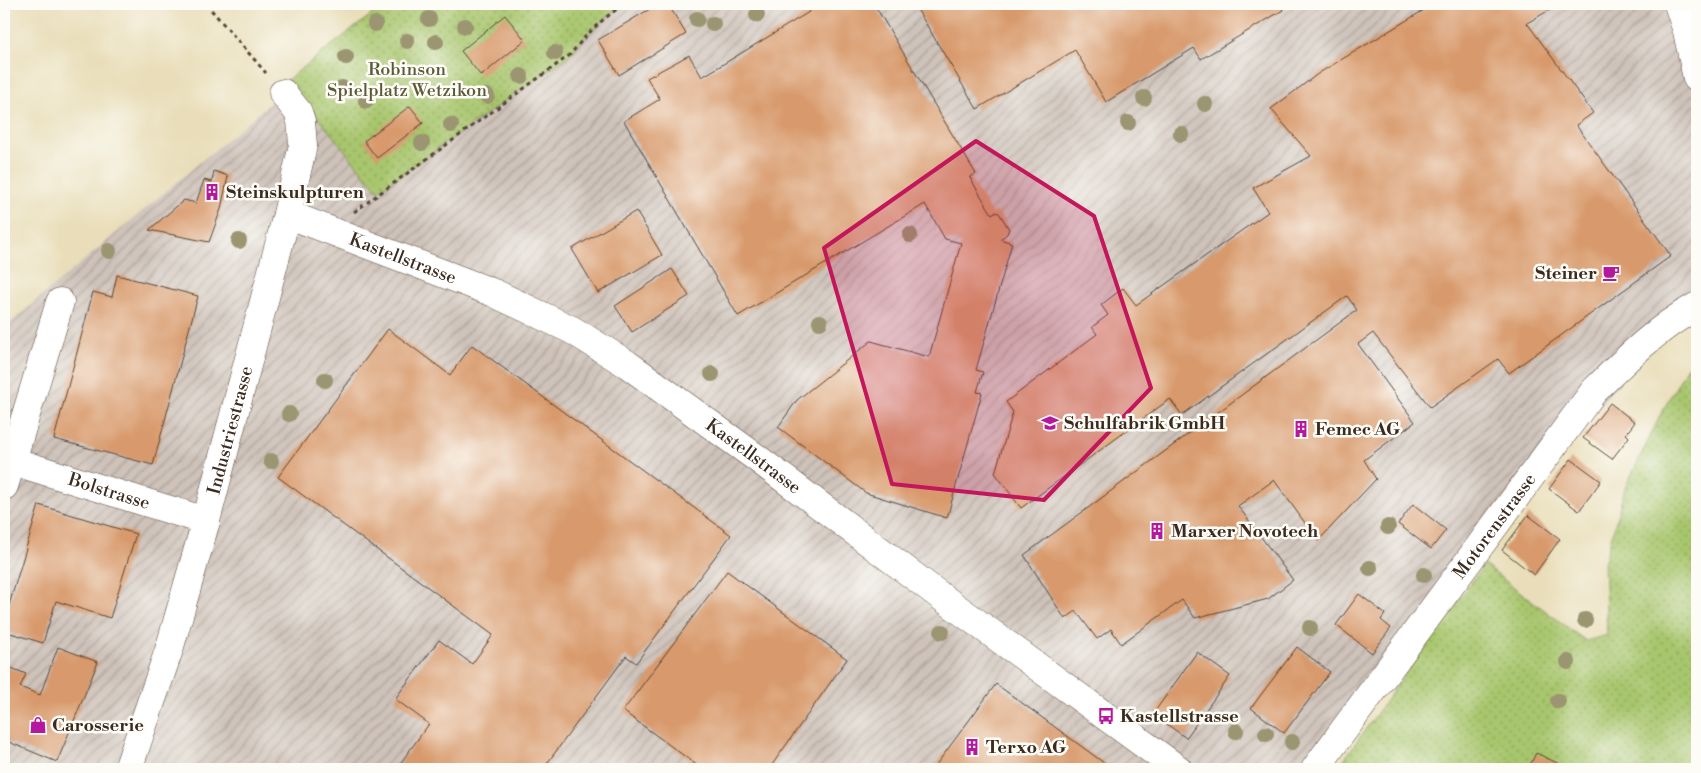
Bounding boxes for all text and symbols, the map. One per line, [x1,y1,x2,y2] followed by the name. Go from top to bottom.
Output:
[327,58,487,102] park label: Robinson Spielplatz Wetzikon
[226,181,364,204] place label: Steinskulpturen
[202,182,222,202] building icon: Steinskulpturen
[346,227,460,289] street label: Kastellstrasse
[1535,262,1597,285] place label: Steiner
[1601,263,1621,283] cafe icon: Steiner
[202,364,258,497] street label: Industriestrasse
[1064,412,1225,435] place label: Schulfabrik GmbH
[701,413,806,499] street label: Kastellstrasse
[1040,413,1060,433] school or university icon: Schulfabrik GmbH
[1315,418,1400,441] place label: Femec AG
[1291,419,1311,439] building icon: Femec AG
[65,467,153,514] street label: Bolstrasse
[1448,469,1541,583] street label: Motorenstrasse
[1171,520,1318,543] place label: Marxer Novotech
[1147,521,1167,541] building icon: Marxer Novotech
[1120,705,1239,728] place label: Kastellstrasse
[1096,706,1116,726] bus stop icon: Kastellstrasse
[52,714,144,737] place label: Carosserie
[28,715,48,735] shop icon: Carosserie
[986,736,1066,759] place label: Terxo AG
[962,737,982,757] building icon: Terxo AG

